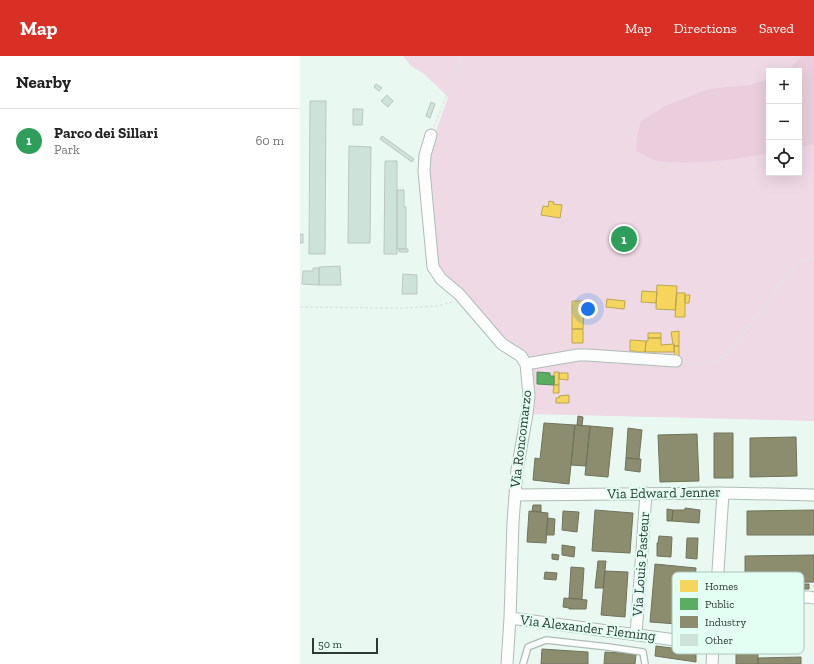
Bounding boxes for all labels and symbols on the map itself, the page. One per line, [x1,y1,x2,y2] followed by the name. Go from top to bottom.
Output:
[611,224,637,254] pin: 1
[578,299,598,319] your location
[506,389,535,490] street label: Via Roncomarzo
[606,484,721,503] street label: Via Edward Jenner
[629,511,653,618] street label: Via Louis Pasteur
[672,572,804,654] legend
[705,580,738,593] text: Homes
[705,598,734,611] text: Public
[518,611,657,645] street label: Via Alexander Fleming
[705,616,747,629] text: Industry
[705,634,733,647] text: Other
[312,636,378,655] scale bar

